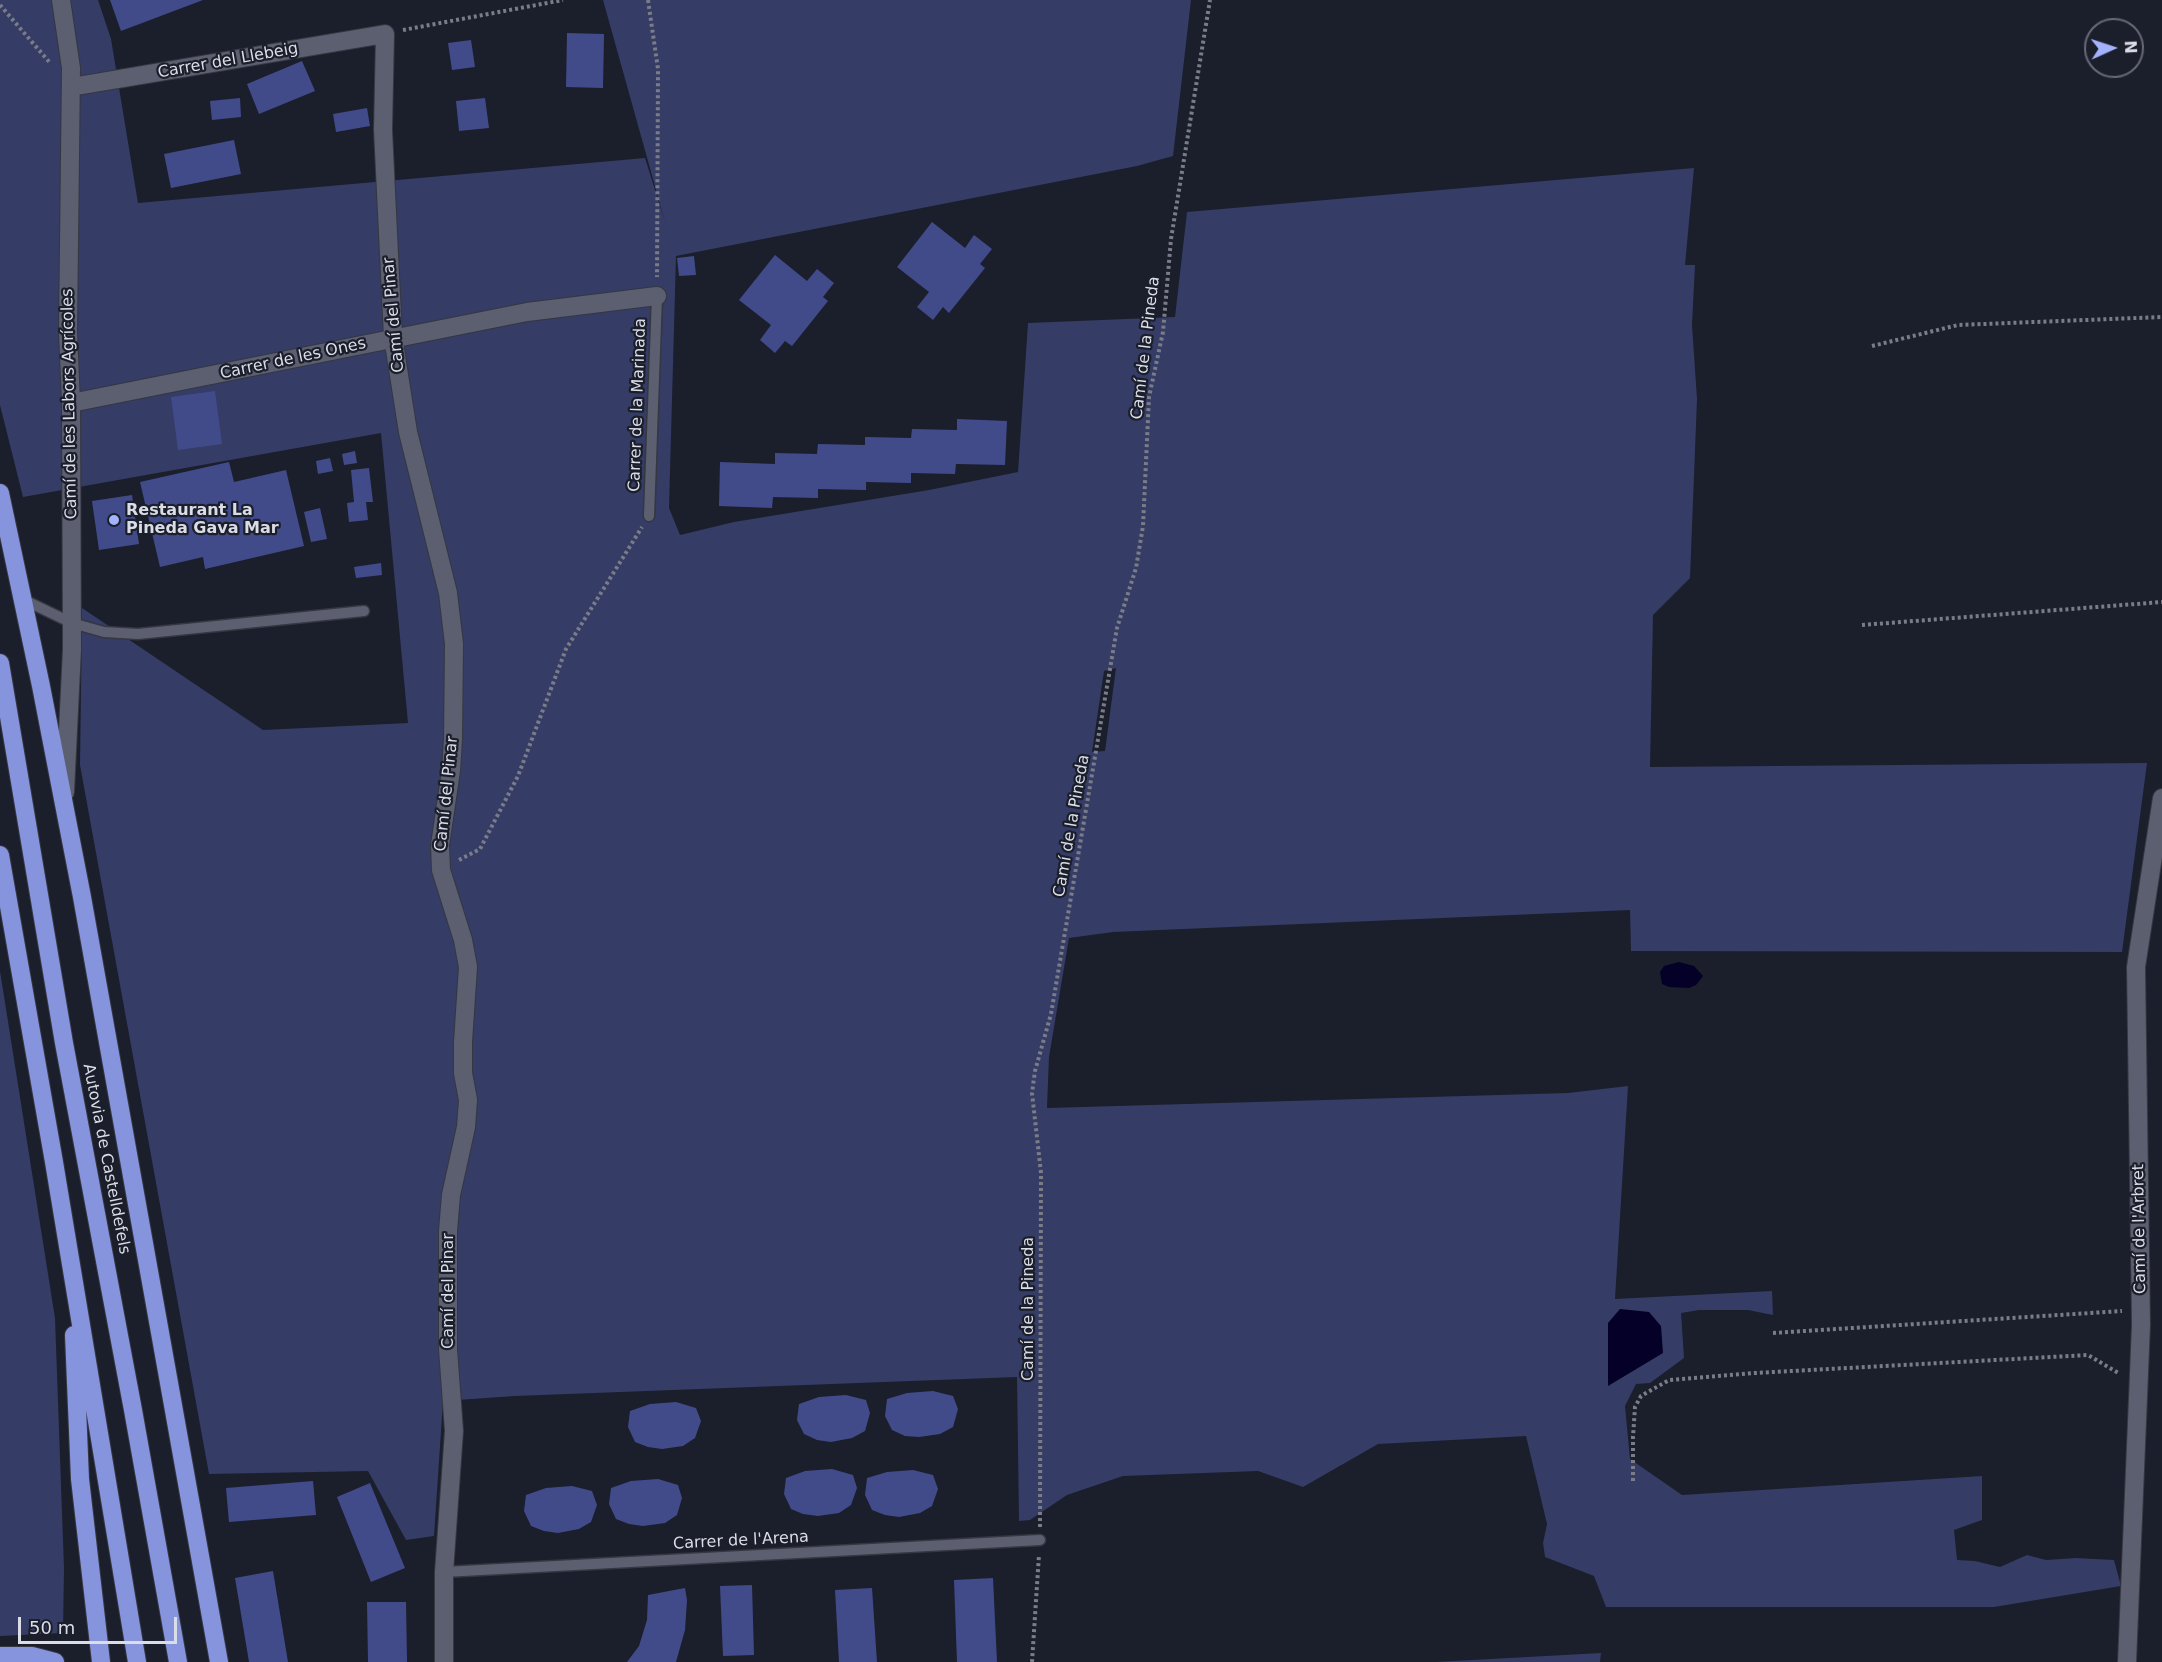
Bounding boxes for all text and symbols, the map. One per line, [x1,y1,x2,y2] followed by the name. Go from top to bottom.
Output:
[2084,18,2144,78] north arrow
[156,39,300,83] street label: Carrer del Llebeig
[2121,40,2140,54] text: N
[379,256,409,374] street label: Camí del Pinar
[1128,275,1164,421] street label: Camí de la Pineda
[58,288,82,520] street label: Camí de les Labors Agrícoles
[625,318,651,492] street label: Carrer de la Marinada
[218,334,368,384] street label: Carrer de les Ones
[126,501,279,539] place label: Restaurant La Pineda Gava Mar
[107,513,121,527] marker: Restaurant La Pineda Gava Mar
[431,735,463,853] street label: Camí del Pinar
[1050,753,1094,899] street label: Camí de la Pineda
[78,1062,134,1256] street label: Autovia de Castelldefels
[2129,1164,2151,1294] street label: Camí de l'Arbret
[439,1233,459,1349] street label: Camí del Pinar
[1019,1237,1039,1381] street label: Camí de la Pineda
[673,1528,809,1554] street label: Carrer de l'Arena
[21,1605,180,1643] scale bar
[29,1617,75,1638] text: 50 m

